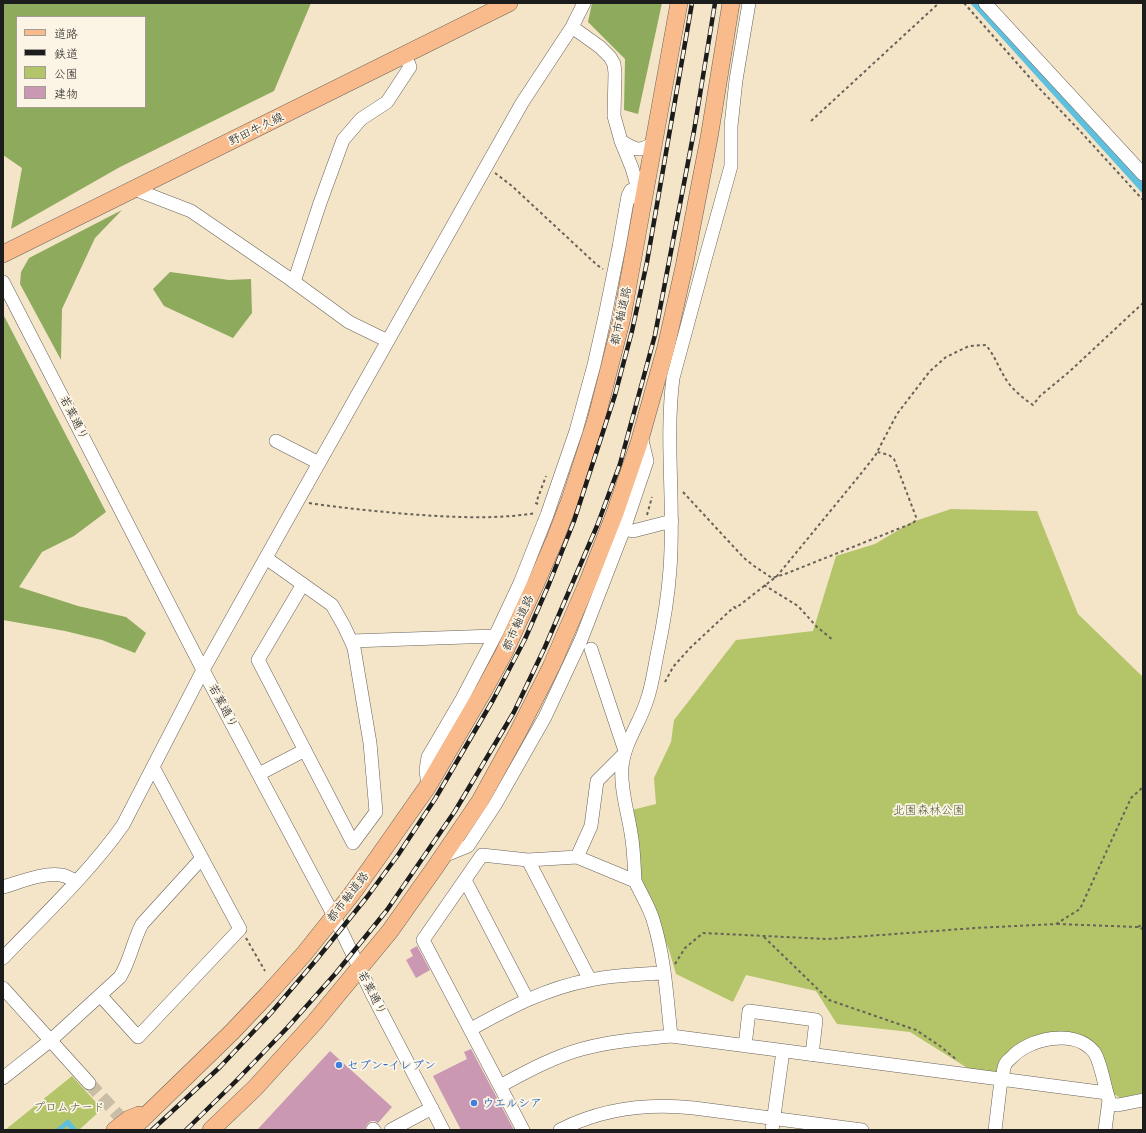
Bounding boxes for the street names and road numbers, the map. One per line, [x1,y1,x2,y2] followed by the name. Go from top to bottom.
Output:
[226,109,286,149] street label: 野田牛久線
[608,285,634,347] street label: 都市軸道路
[57,393,91,443] street label: 若葉通り
[499,593,537,653] street label: 都市軸道路
[205,681,241,731] street label: 若葉通り
[324,869,372,925] street label: 都市軸道路
[355,968,389,1018] street label: 若葉通り

